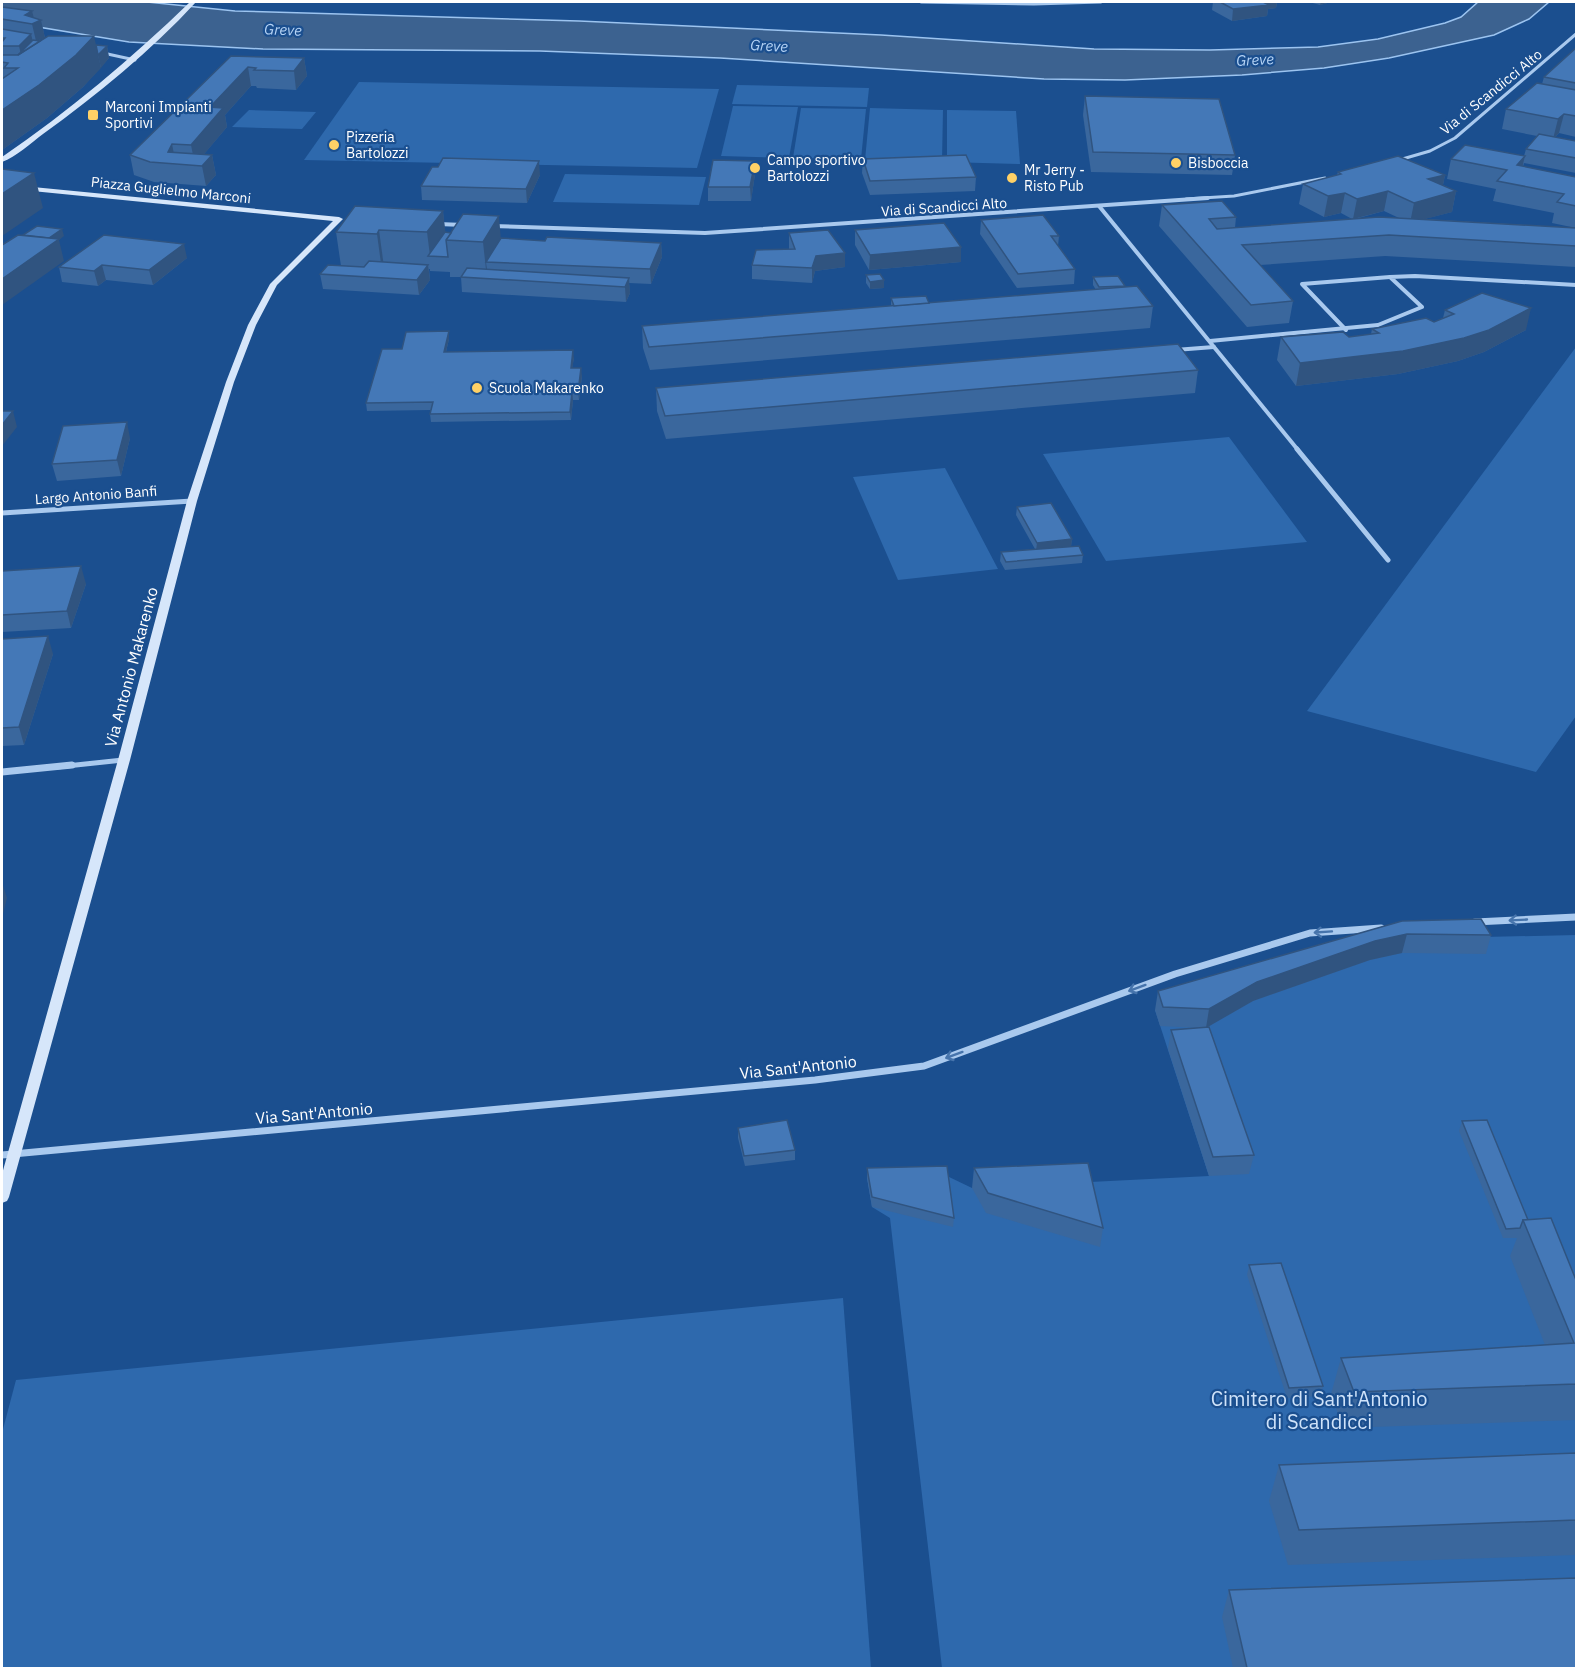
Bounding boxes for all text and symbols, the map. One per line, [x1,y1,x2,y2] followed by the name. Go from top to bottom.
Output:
[264,19,303,40] water label: Greve
[750,35,789,56] water label: Greve
[1436,45,1546,139] street label: Via di Scandicci Alto
[1236,49,1275,70] water label: Greve
[105,98,212,132] place label: Marconi Impianti Sportivi
[86,108,100,122] marker: Marconi Impianti Sportivi
[346,128,409,162] place label: Pizzeria Bartolozzi
[327,138,341,152] marker: Pizzeria Bartolozzi
[767,151,866,185] place label: Campo sportivo Bartolozzi
[1188,154,1249,172] place label: Bisboccia
[1169,156,1183,170] marker: Bisboccia
[748,161,762,175] marker: Campo sportivo Bartolozzi
[1024,161,1085,195] place label: Mr Jerry - Risto Pub
[1005,171,1019,185] marker: Mr Jerry - Risto Pub
[90,173,252,207] street label: Piazza Guglielmo Marconi
[880,194,1008,220] street label: Via di Scandicci Alto
[489,379,604,397] place label: Scuola Makarenko
[470,381,484,395] marker: Scuola Makarenko
[34,482,158,508] street label: Largo Antonio Banfi
[100,585,162,749] street label: Via Antonio Makarenko
[1509,914,1529,925] one-way arrow
[1314,927,1334,938] one-way arrow
[1128,983,1147,994] one-way arrow
[945,1050,964,1061] one-way arrow
[738,1051,858,1083] street label: Via Sant'Antonio
[255,1098,373,1128] street label: Via Sant'Antonio
[1211,1385,1427,1435] park label: Cimitero di Sant'Antonio di Scandicci

